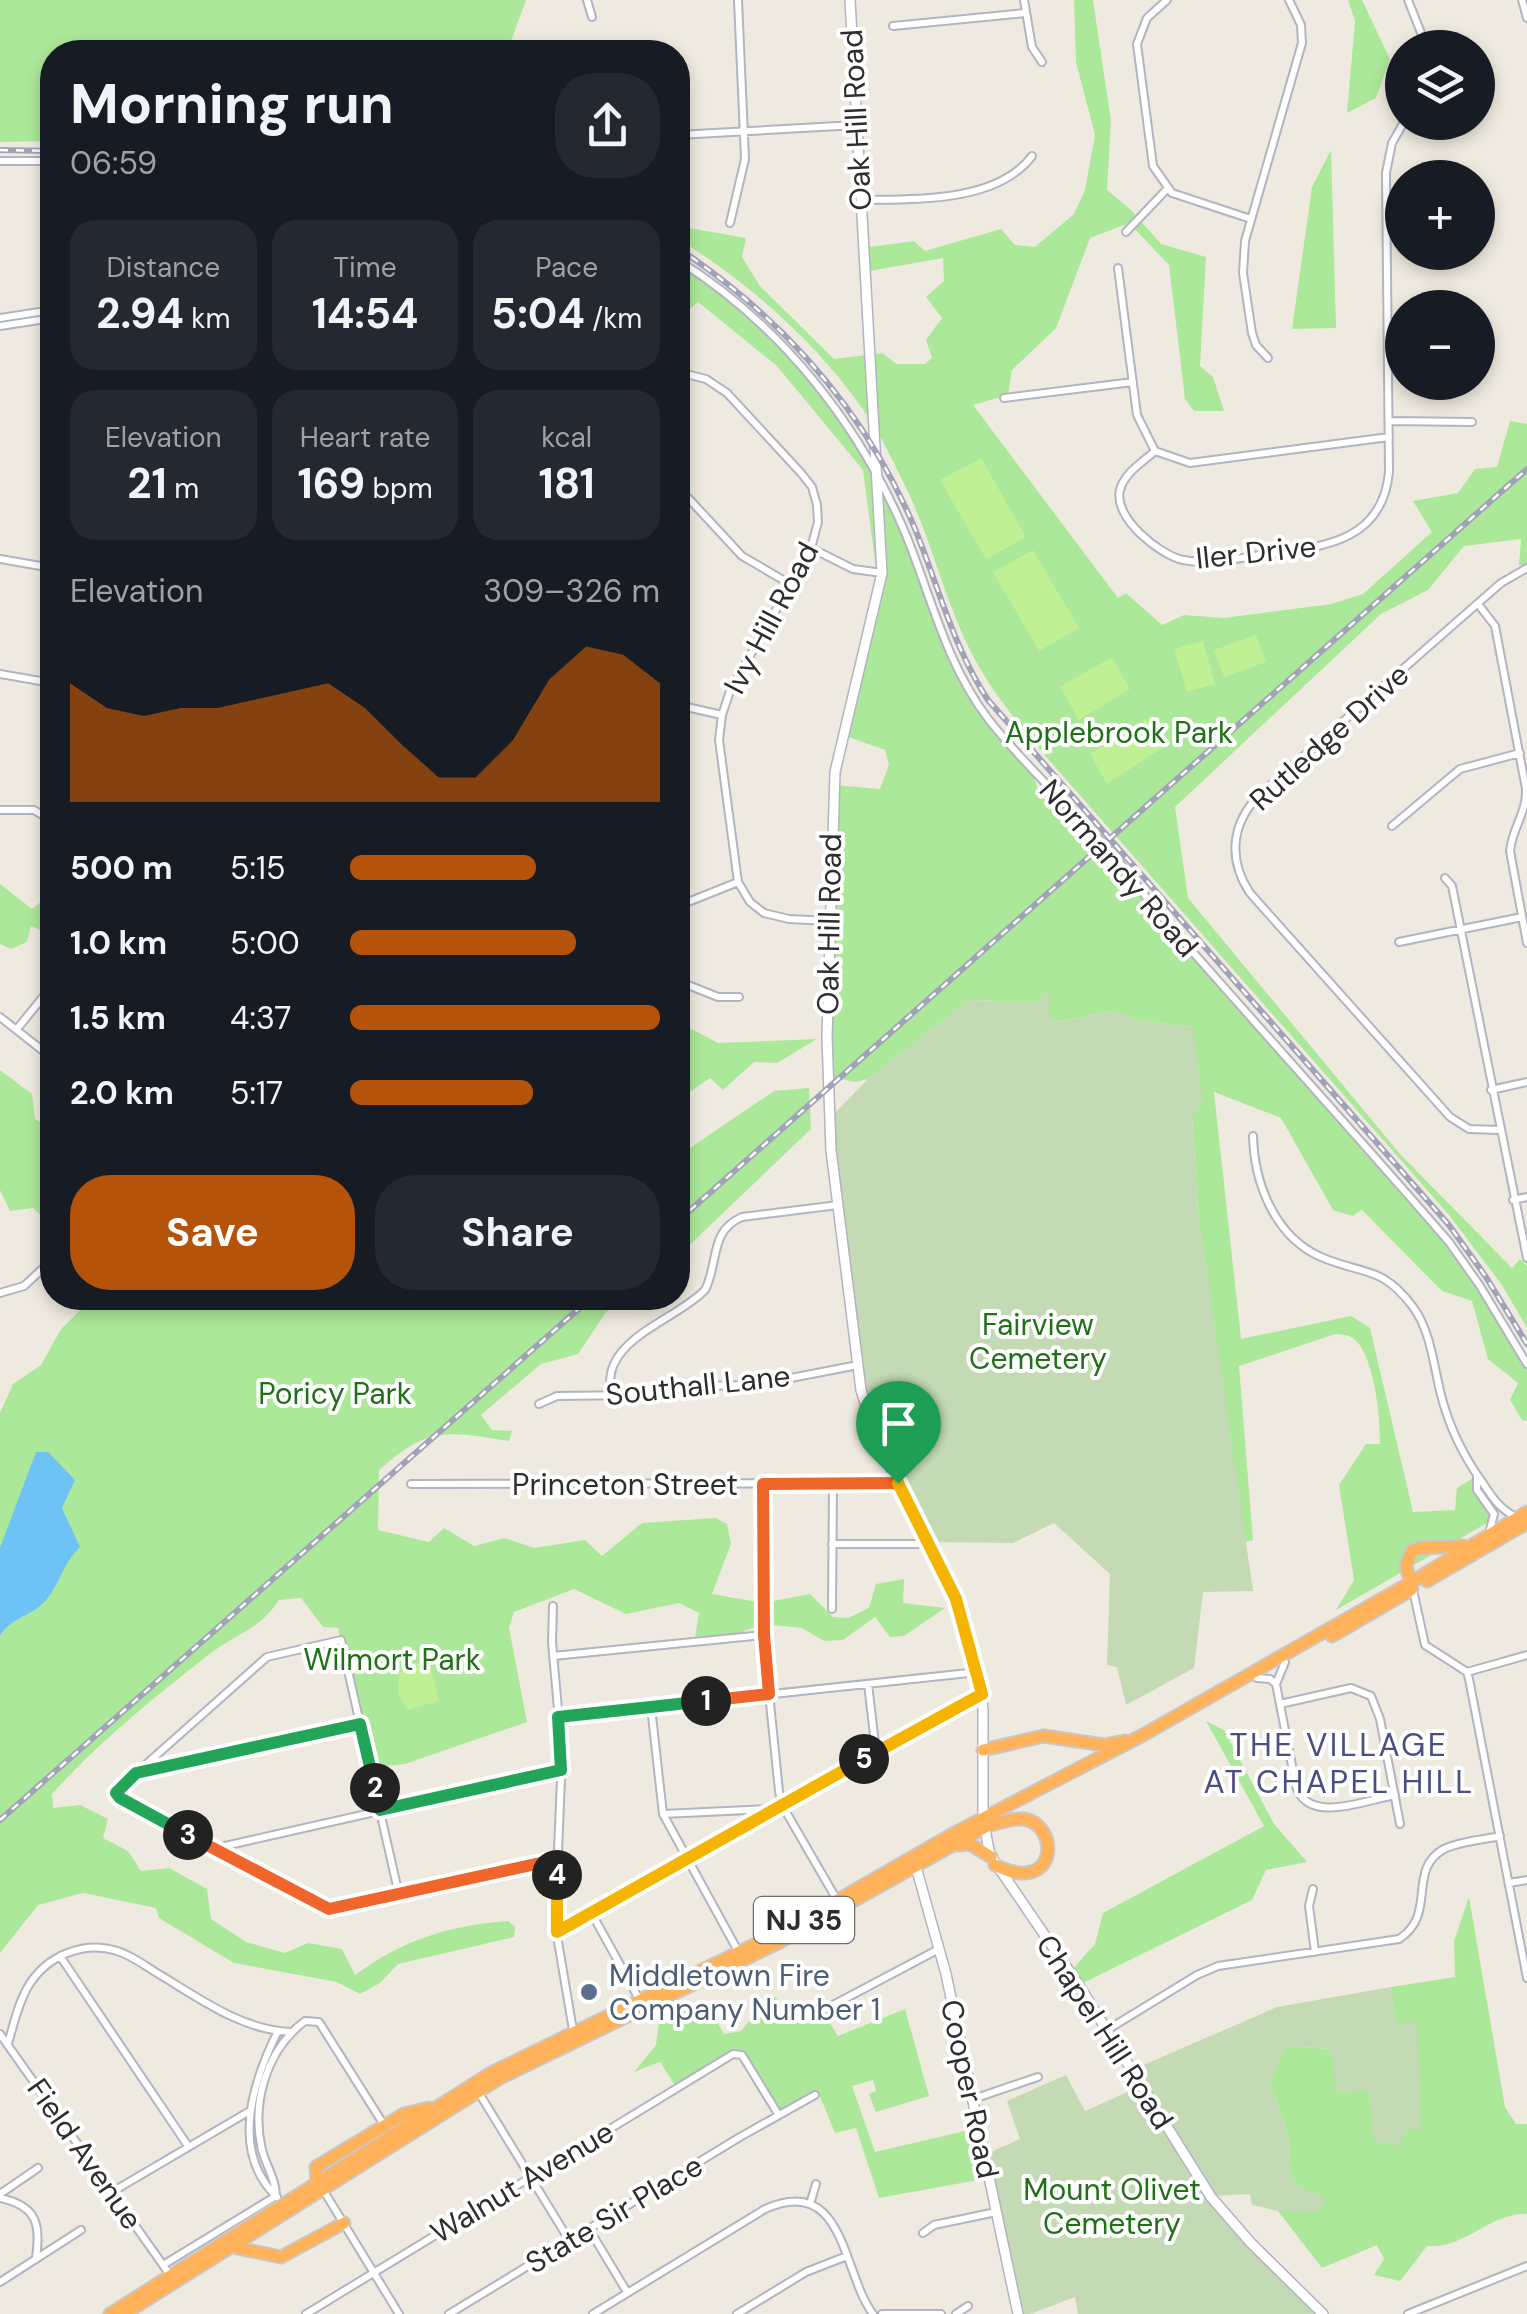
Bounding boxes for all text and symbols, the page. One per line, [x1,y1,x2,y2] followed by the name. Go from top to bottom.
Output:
[832,28,880,212] street label: Oak Hill Road
[1385,30,1495,400] map controls
[1385,30,1495,140] button: layers
[70,68,394,140] text: Morning run
[555,73,660,178] button: share
[70,142,157,184] text: 06:59
[1385,160,1495,270] button: +
[107,249,220,286] text: Distance
[333,249,397,286] text: Time
[535,249,598,286] text: Pace
[96,286,184,341] text: 2.94
[312,286,418,341] text: 14:54
[491,286,585,341] text: 5:04
[1385,290,1495,400] button: −
[184,300,230,337] text: km
[585,300,642,337] text: /km
[105,419,222,456] text: Elevation
[300,419,430,456] text: Heart rate
[541,419,592,456] text: kcal
[127,456,167,511] text: 21
[297,456,365,511] text: 169
[539,456,595,511] text: 181
[167,470,199,507] text: m
[365,470,433,507] text: bpm
[1194,526,1318,578] street label: Iler Drive
[715,535,827,701] street label: Ivy Hill Road
[70,570,203,612] text: Elevation
[483,570,660,612] text: 309–326 m
[1241,655,1417,819] street label: Rutledge Drive
[1005,713,1233,752] park label: Applebrook Park
[1031,771,1207,965] street label: Normandy Road
[808,833,850,1015] street label: Oak Hill Road
[70,847,173,889] text: 500 m
[230,847,286,889] text: 5:15
[70,922,167,964] text: 1.0 km
[230,922,300,964] text: 5:00
[70,997,166,1039] text: 1.5 km
[230,997,291,1039] text: 4:37
[70,1072,174,1114] text: 2.0 km
[230,1072,283,1114] text: 5:17
[70,1175,355,1290] button: Save
[375,1175,660,1290] button: Share
[969,1305,1107,1378] park label: Fairview Cemetery
[604,1356,792,1414] street label: Southall Lane
[258,1374,412,1413] park label: Poricy Park
[856,1381,941,1484] pin
[871,1396,926,1451] icon: arrive
[512,1465,738,1504] street label: Princeton Street
[303,1640,481,1679] park label: Wilmort Park
[681,1676,731,1726] pin: 1
[701,1682,711,1719] text: 1
[1203,1724,1475,1803] district label: THE VILLAGE AT CHAPEL HILL
[839,1734,889,1784] pin: 5
[855,1740,873,1777] text: 5
[350,1763,400,1813] pin: 2
[367,1769,383,1806] text: 2
[163,1810,213,1860] pin: 3
[180,1816,196,1853] text: 3
[532,1850,582,1900] pin: 4
[548,1856,566,1893] text: 4
[754,1897,854,1943] road number: NJ 35
[1028,1927,1182,2137] street label: Chapel Hill Road
[609,1956,880,2029] place label: Middletown Fire Company Number 1
[578,1981,600,2003] marker: Middletown Fire Company Number 1
[932,1996,1008,2182] street label: Cooper Road
[19,2071,151,2237] street label: Field Avenue
[423,2112,621,2252] street label: Walnut Avenue
[518,2146,710,2282] street label: State Sir Place
[1023,2170,1201,2243] park label: Mount Olivet Cemetery

